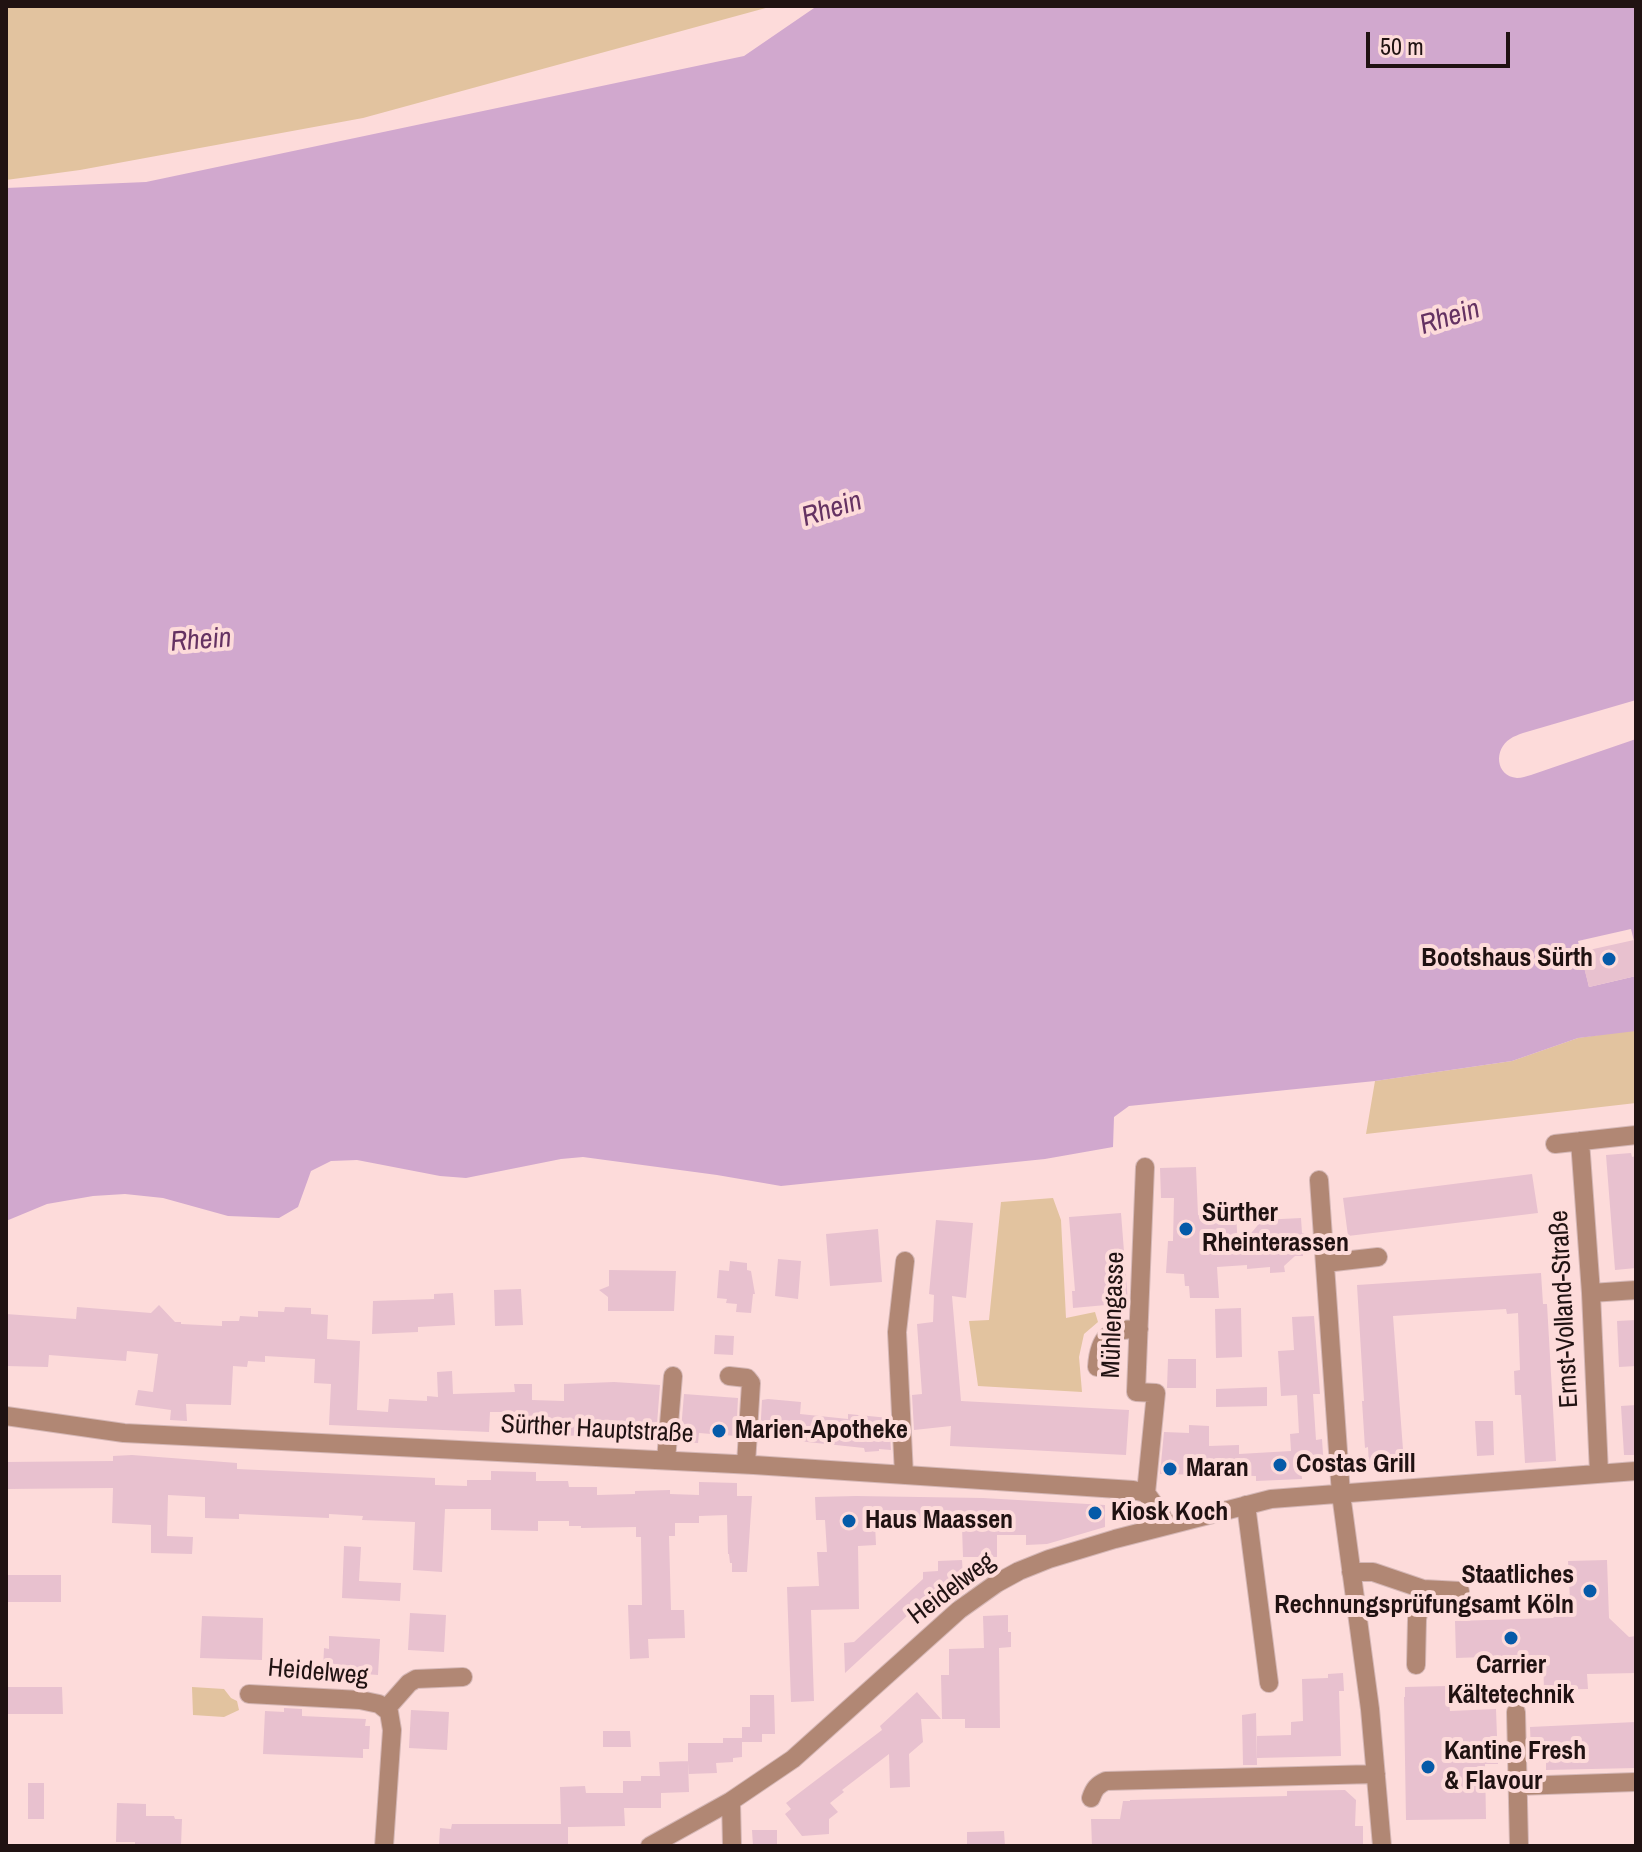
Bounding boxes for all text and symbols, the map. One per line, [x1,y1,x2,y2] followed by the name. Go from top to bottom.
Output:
[1370,16,1514,66] scale bar
[1380,30,1424,62] text: 50 m
[1416,293,1484,343] water label: Rhein
[798,485,866,535] water label: Rhein
[169,622,233,660] water label: Rhein
[1421,943,1593,975] place label: Bootshaus Sürth
[1600,950,1618,968] marker: Bootshaus Sürth
[1202,1198,1349,1260] place label: Sürther Rheinterassen
[1544,1209,1586,1409] street label: Ernst-Volland-Straße
[1177,1220,1195,1238] marker: Sürther Rheinterassen
[1096,1251,1132,1379] street label: Mühlengasse
[500,1409,694,1451] street label: Sürther Hauptstraße
[735,1415,908,1447] place label: Marien-Apotheke
[710,1422,728,1440] marker: Marien-Apotheke
[1296,1449,1416,1481] place label: Costas Grill
[1186,1453,1249,1485] place label: Maran
[1271,1456,1289,1474] marker: Costas Grill
[1161,1460,1179,1478] marker: Maran
[1111,1497,1228,1529] place label: Kiosk Koch
[1086,1504,1104,1522] marker: Kiosk Koch
[865,1505,1013,1537] place label: Haus Maassen
[840,1512,858,1530] marker: Haus Maassen
[902,1546,1002,1632] street label: Heidelweg
[1274,1560,1574,1622] place label: Staatliches Rechnungsprüfungsamt Köln
[1581,1582,1599,1600] marker: Staatliches Rechnungsprüfungsamt Köln
[1502,1629,1520,1647] marker: Carrier Kältetechnik
[1448,1650,1574,1712] place label: Carrier Kältetechnik
[266,1653,370,1693] street label: Heidelweg
[1444,1736,1586,1798] place label: Kantine Fresh & Flavour
[1419,1758,1437,1776] marker: Kantine Fresh & Flavour

